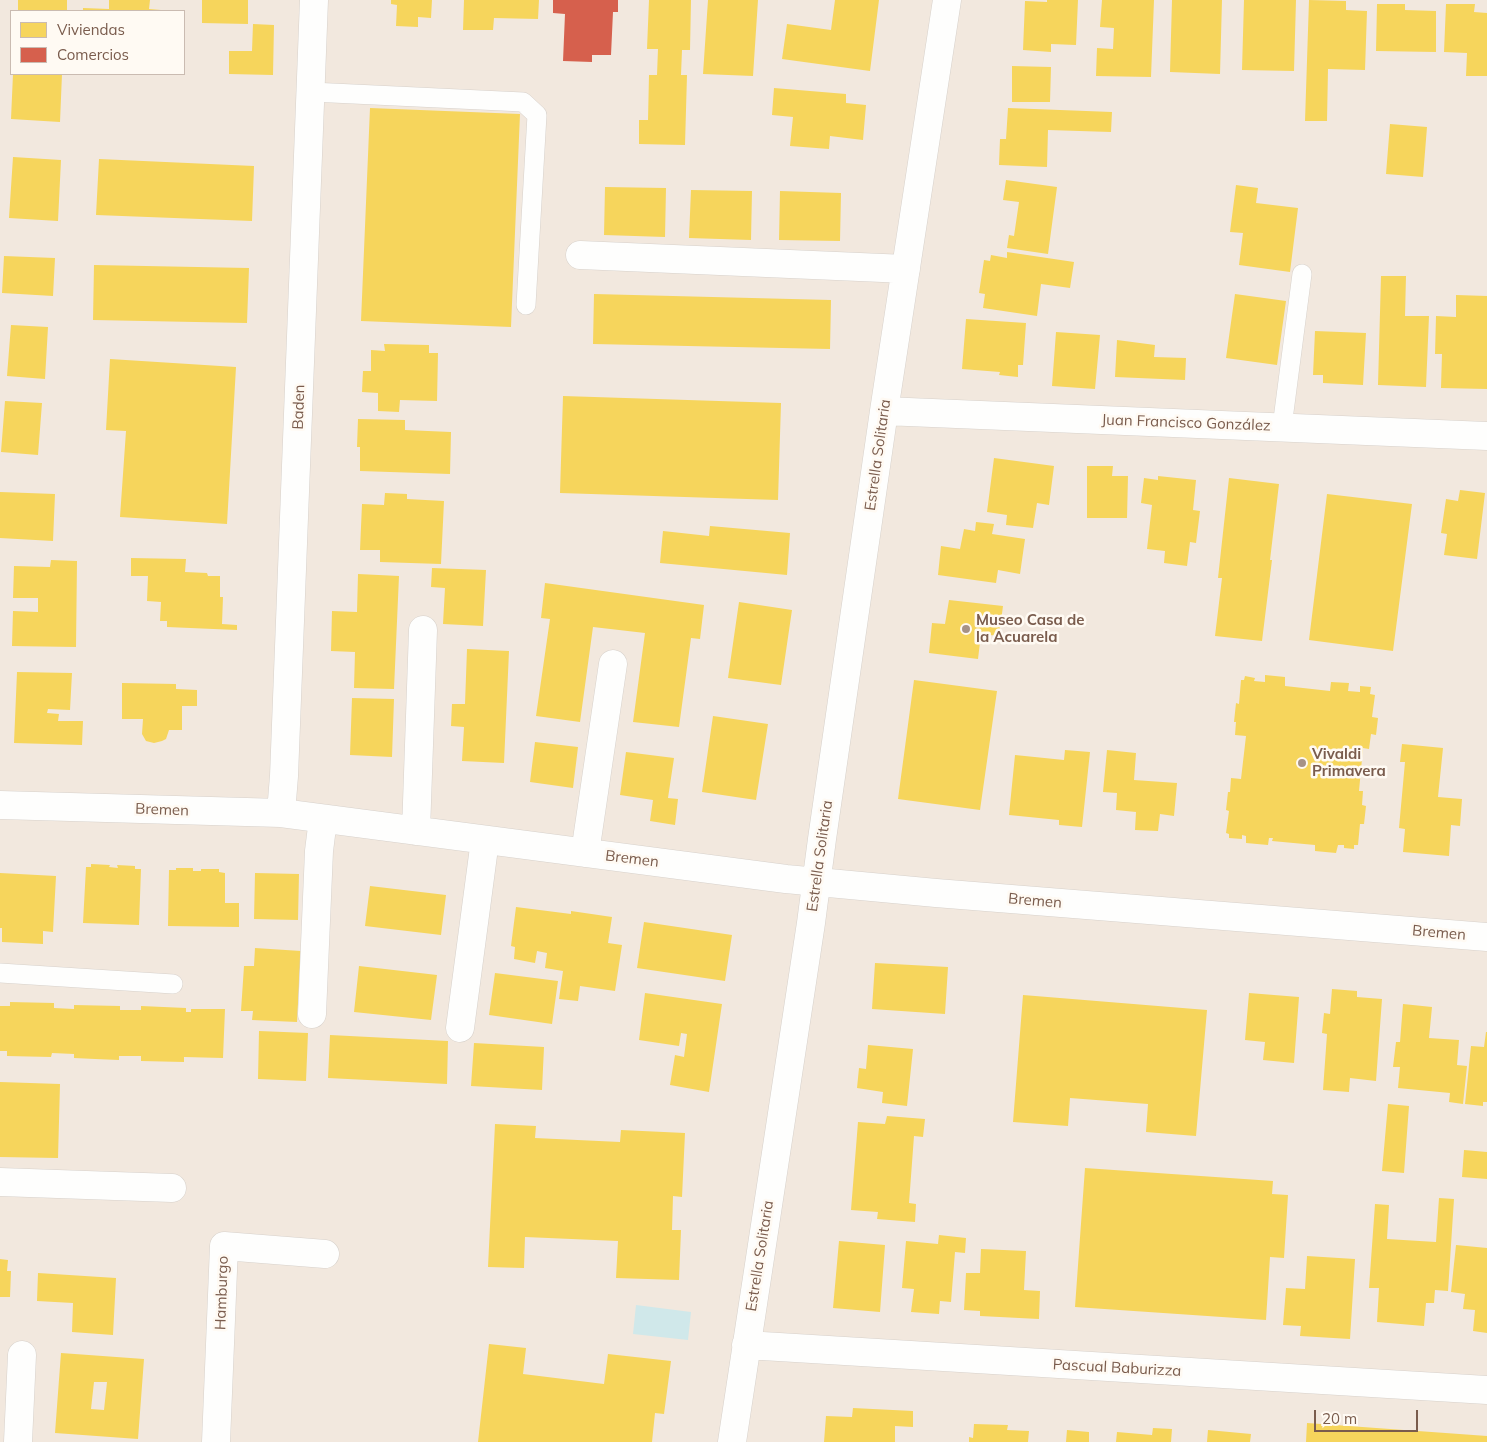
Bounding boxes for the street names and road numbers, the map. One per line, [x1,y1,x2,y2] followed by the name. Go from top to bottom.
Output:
[289,384,309,430] street label: Baden
[861,398,895,512] street label: Estrella Solitaria
[1101,411,1271,435] street label: Juan Francisco González
[803,799,837,913] street label: Estrella Solitaria
[135,800,189,820] street label: Bremen
[604,847,660,871] street label: Bremen
[1007,890,1063,912] street label: Bremen
[1411,922,1467,944] street label: Bremen
[742,1199,778,1313] street label: Estrella Solitaria
[212,1256,232,1330] street label: Hamburgo
[1052,1356,1182,1380] street label: Pascual Baburizza

